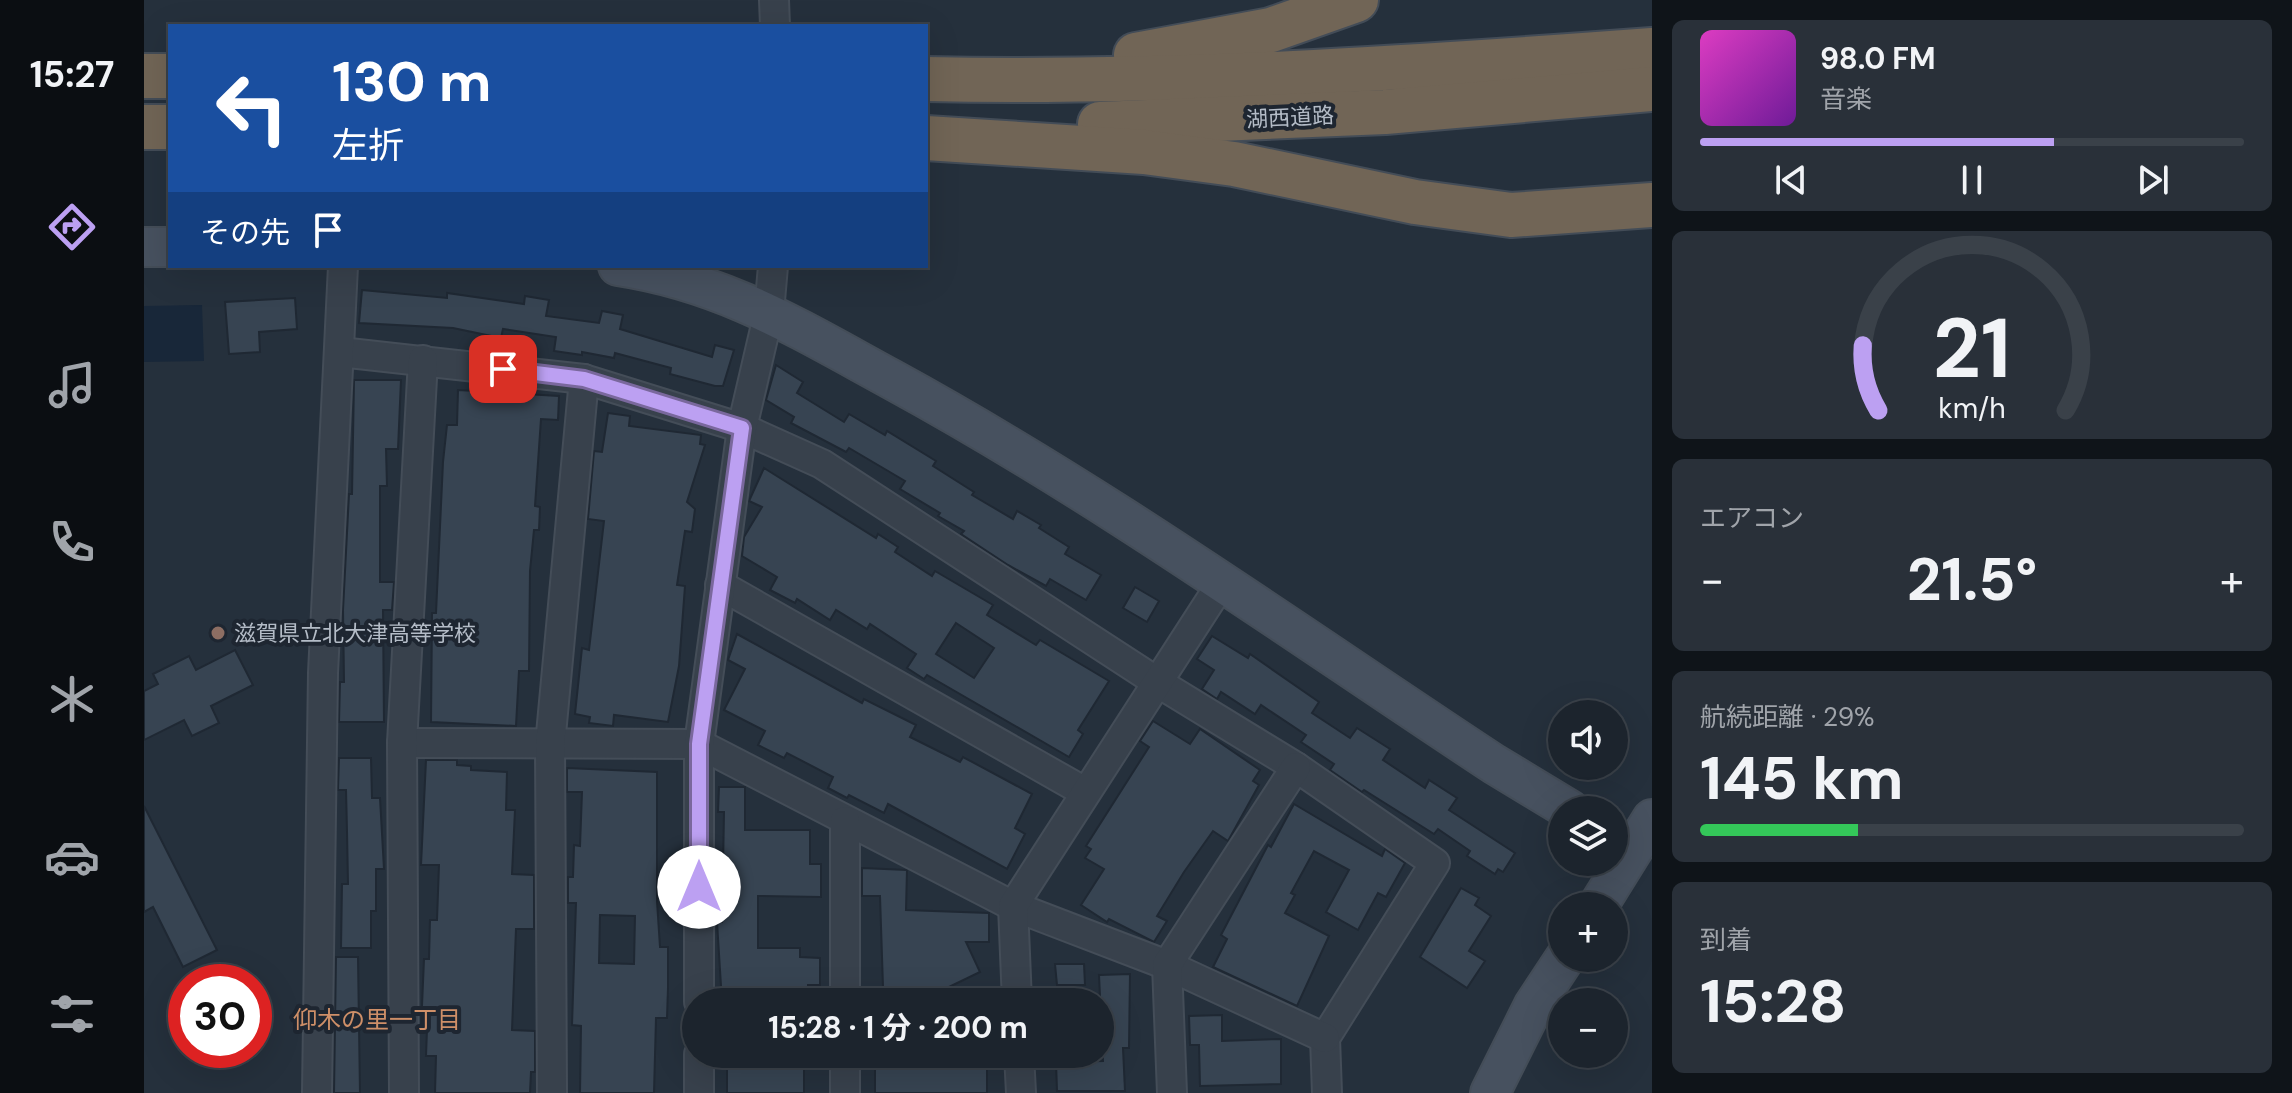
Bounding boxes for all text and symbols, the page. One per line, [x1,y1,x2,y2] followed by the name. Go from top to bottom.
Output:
[1820,39,1936,78] text: 98.0 FM
[332,45,491,118] text: 130 m
[30,51,114,98] text: 15:27
[200,56,304,160] icon: left
[1820,82,1872,116] text: 音楽
[1245,101,1335,134] street label: 湖西道路
[332,122,404,169] text: 左折
[1769,158,1813,202] icon: previous
[1950,158,1994,202] icon: pause
[2131,158,2175,202] icon: next
[44,199,100,255] icon: directions
[306,208,350,252] icon: arrive
[200,213,290,252] text: その先
[1933,294,2011,403] text: 21
[469,335,537,403] pin
[481,347,525,391] icon: arrive
[44,357,100,413] icon: music
[1938,390,2006,427] text: km/h
[1700,501,1804,535] text: エアコン
[44,514,100,570] icon: phone
[1907,540,2037,619] text: 21.5°
[1700,551,1724,609] text: −
[2220,551,2244,609] text: +
[234,619,476,648] place label: 滋賀県立北大津高等学校
[209,624,227,642] marker: 滋賀県立北大津高等学校
[44,671,100,727] icon: climate
[1548,700,1628,1068] map controls
[1548,700,1628,780] button: sound
[1700,700,1874,734] text: 航続距離 · 29%
[1700,739,1903,818] text: 145 km
[1548,796,1628,876] button: layers
[44,829,100,885] icon: car
[657,845,741,929] position arrow
[1548,892,1628,972] button: +
[1700,923,1752,957] text: 到着
[1700,962,1847,1041] text: 15:28
[168,964,272,1068] speed limit sign: 30
[44,986,100,1042] icon: filters
[1548,988,1628,1068] button: −
[293,1004,461,1035] district label: 仰木の里一丁目
[768,1008,1028,1047] text: 15:28 · 1 分 · 200 m

